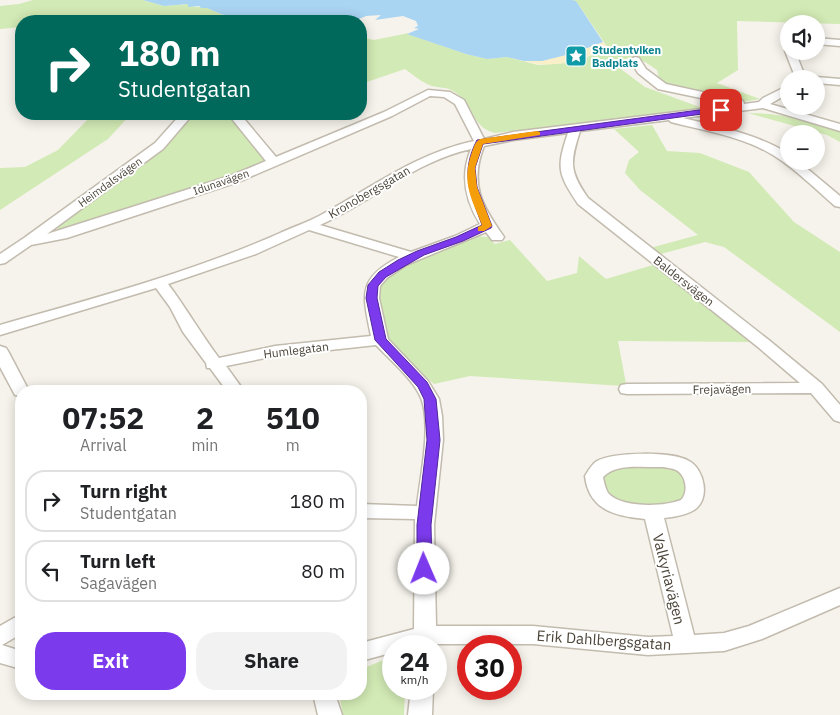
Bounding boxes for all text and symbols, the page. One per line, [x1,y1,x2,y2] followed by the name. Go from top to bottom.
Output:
[780,15,825,170] map controls
[780,15,825,60] button: sound
[118,30,221,76] text: 180 m
[35,35,100,100] icon: right
[592,43,661,70] place label: Studentviken Badplats
[564,44,588,68] place icon: Studentviken Badplats
[780,70,825,115] button: +
[118,74,251,103] text: Studentgatan
[700,89,742,131] pin
[707,96,735,124] icon: arrive
[780,125,825,170] button: −
[75,154,145,210] street label: Heimdalsvägen
[325,163,413,221] street label: Kronobergsgatan
[191,166,251,198] street label: Idunavägen
[651,253,717,309] street label: Baldersvägen
[262,339,330,361] street label: Humlegatan
[693,381,751,397] street label: Frejavägen
[62,398,144,437] text: 07:52
[196,398,214,437] text: 2
[266,398,320,437] text: 510
[80,435,127,455] text: Arrival
[191,435,218,455] text: min
[286,435,300,455] text: m
[80,479,167,503] text: Turn right
[37,487,65,515] icon: right
[290,489,345,513] text: 180 m
[80,503,177,523] text: Studentgatan
[649,532,689,626] street label: Valkyriavägen
[397,542,449,594] position arrow
[80,549,156,573] text: Turn left
[37,557,65,585] icon: left
[301,559,345,583] text: 80 m
[80,573,157,593] text: Sagavägen
[536,626,672,654] street label: Erik Dahlbergsgatan
[35,632,186,690] button: Exit
[196,632,347,690] button: Share
[457,635,522,700] speed limit sign: 30
[399,645,430,678] text: 24
[400,672,429,687] text: km/h

